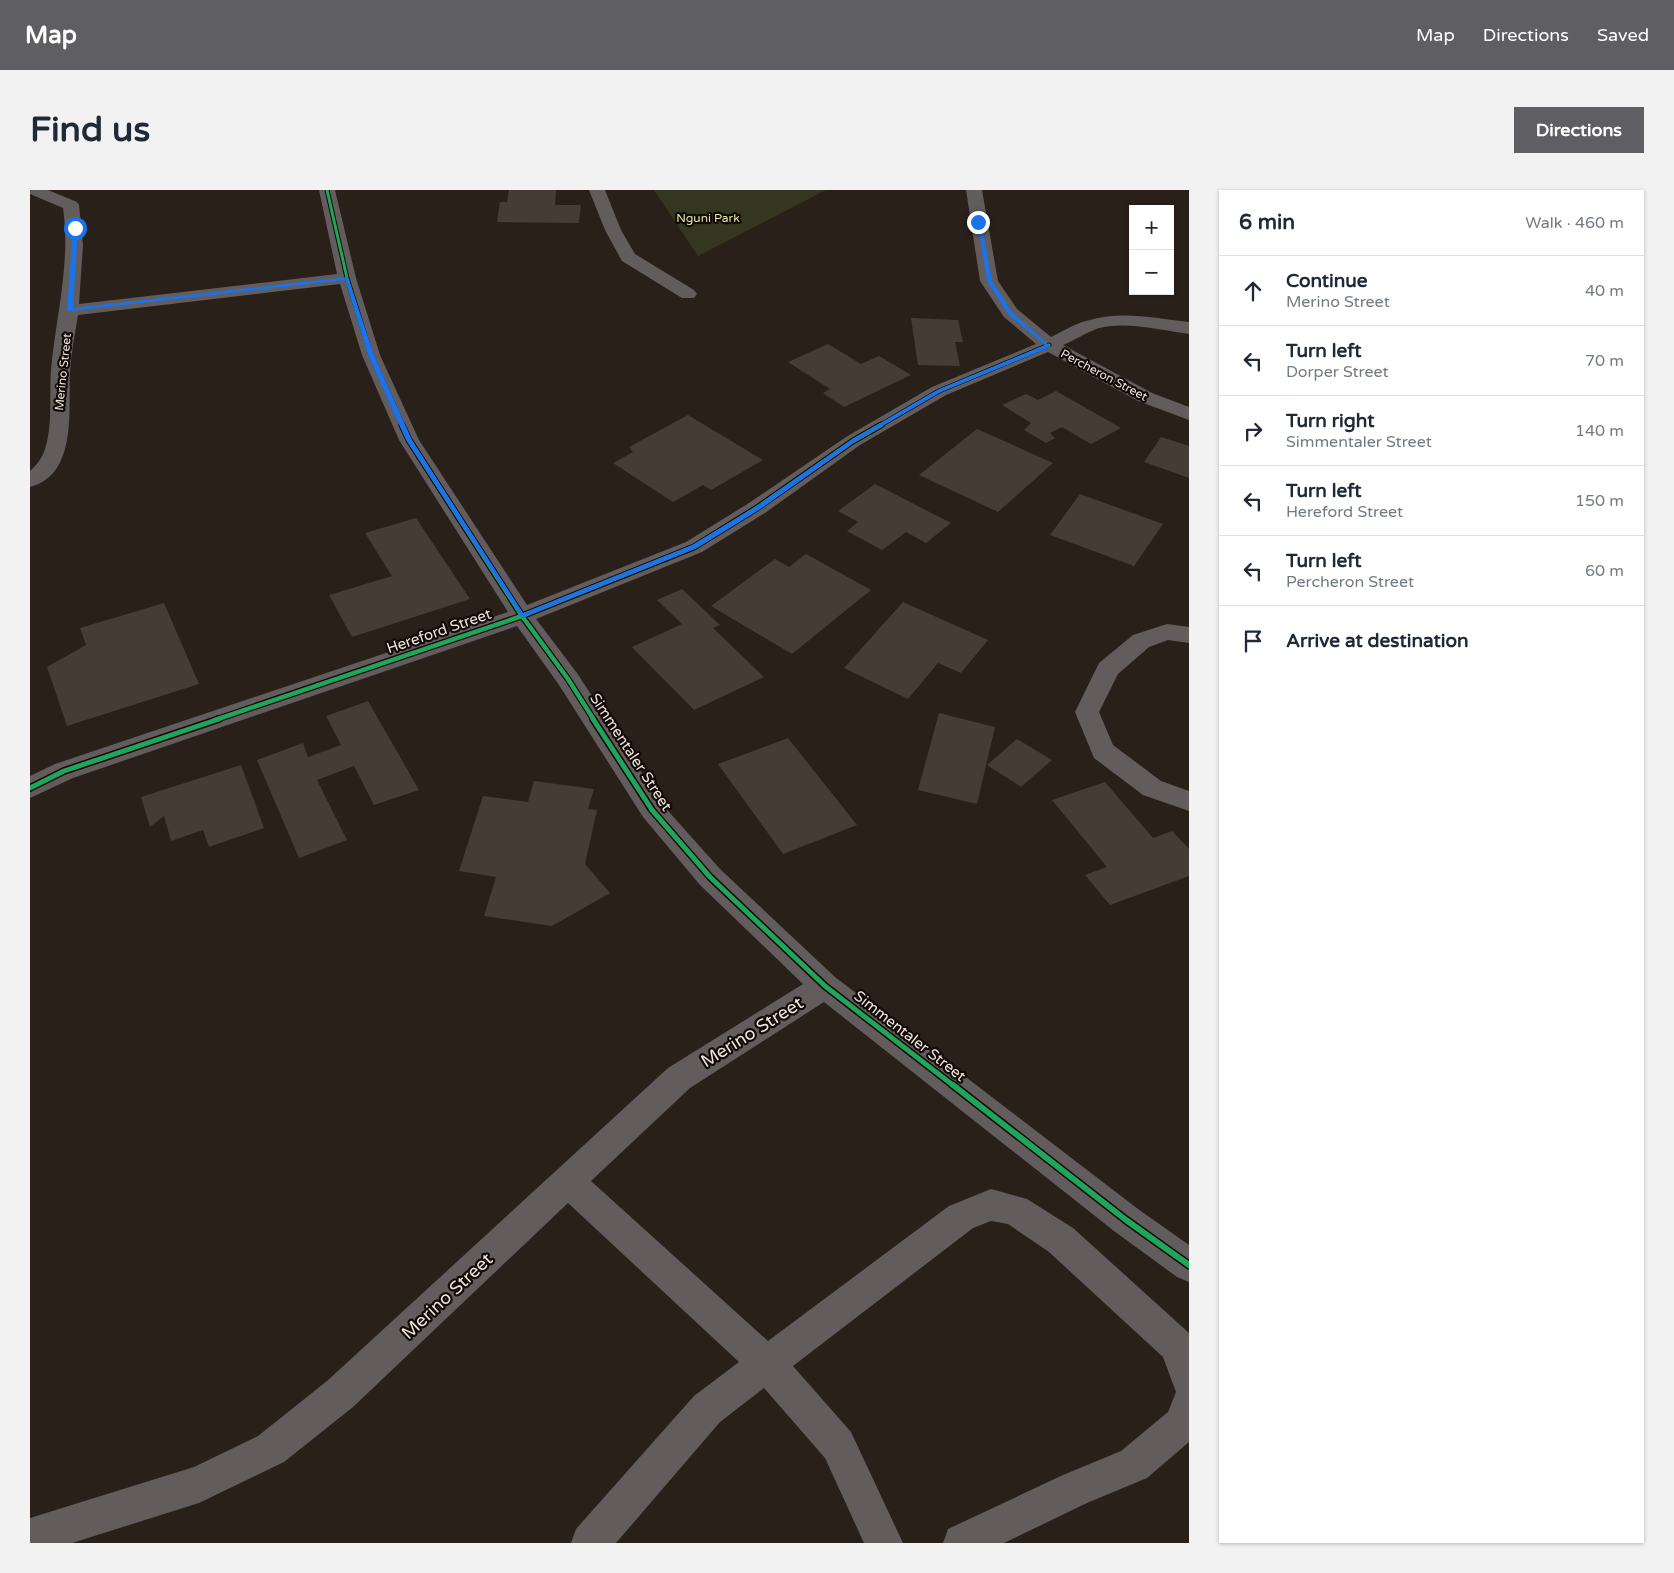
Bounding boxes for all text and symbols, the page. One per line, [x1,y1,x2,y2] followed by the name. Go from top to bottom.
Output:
[25,21,77,50] text: Map
[1416,24,1455,46] text: Map
[1483,24,1569,46] text: Directions
[1597,24,1649,46] text: Saved
[1514,107,1644,153] button: Directions
[30,109,150,151] text: Find us
[1129,205,1174,295] map controls
[1129,205,1174,250] button: +
[1239,210,1295,235] text: 6 min
[676,211,740,225] park label: Nguni Park
[967,211,990,234] route end
[1525,213,1624,233] text: Walk · 460 m
[64,217,87,240] route start
[1129,250,1174,295] button: −
[1286,270,1368,292] text: Continue
[1239,277,1267,305] icon: ahead
[1585,281,1624,301] text: 40 m
[1286,292,1390,312] text: Merino Street
[52,332,74,411] street label: Merino Street
[1286,340,1362,362] text: Turn left
[1058,346,1150,404] street label: Percheron Street
[1239,347,1267,375] icon: left
[1585,351,1624,371] text: 70 m
[1286,362,1389,382] text: Dorper Street
[1286,410,1374,432] text: Turn right
[1239,417,1267,445] icon: right
[1575,421,1624,441] text: 140 m
[1286,432,1432,452] text: Simmentaler Street
[1286,480,1362,502] text: Turn left
[1239,487,1267,515] icon: left
[1575,491,1624,511] text: 150 m
[1286,502,1403,522] text: Hereford Street
[1286,550,1362,572] text: Turn left
[1239,557,1267,585] icon: left
[1585,561,1624,581] text: 60 m
[1286,572,1414,592] text: Percheron Street
[384,605,494,657] street label: Hereford Street
[1239,627,1267,655] icon: arrive
[1286,630,1469,652] text: Arrive at destination
[586,690,676,814] street label: Simmentaler Street
[851,987,970,1085] street label: Simmentaler Street
[697,992,807,1072] street label: Merino Street
[397,1248,497,1344] street label: Merino Street

